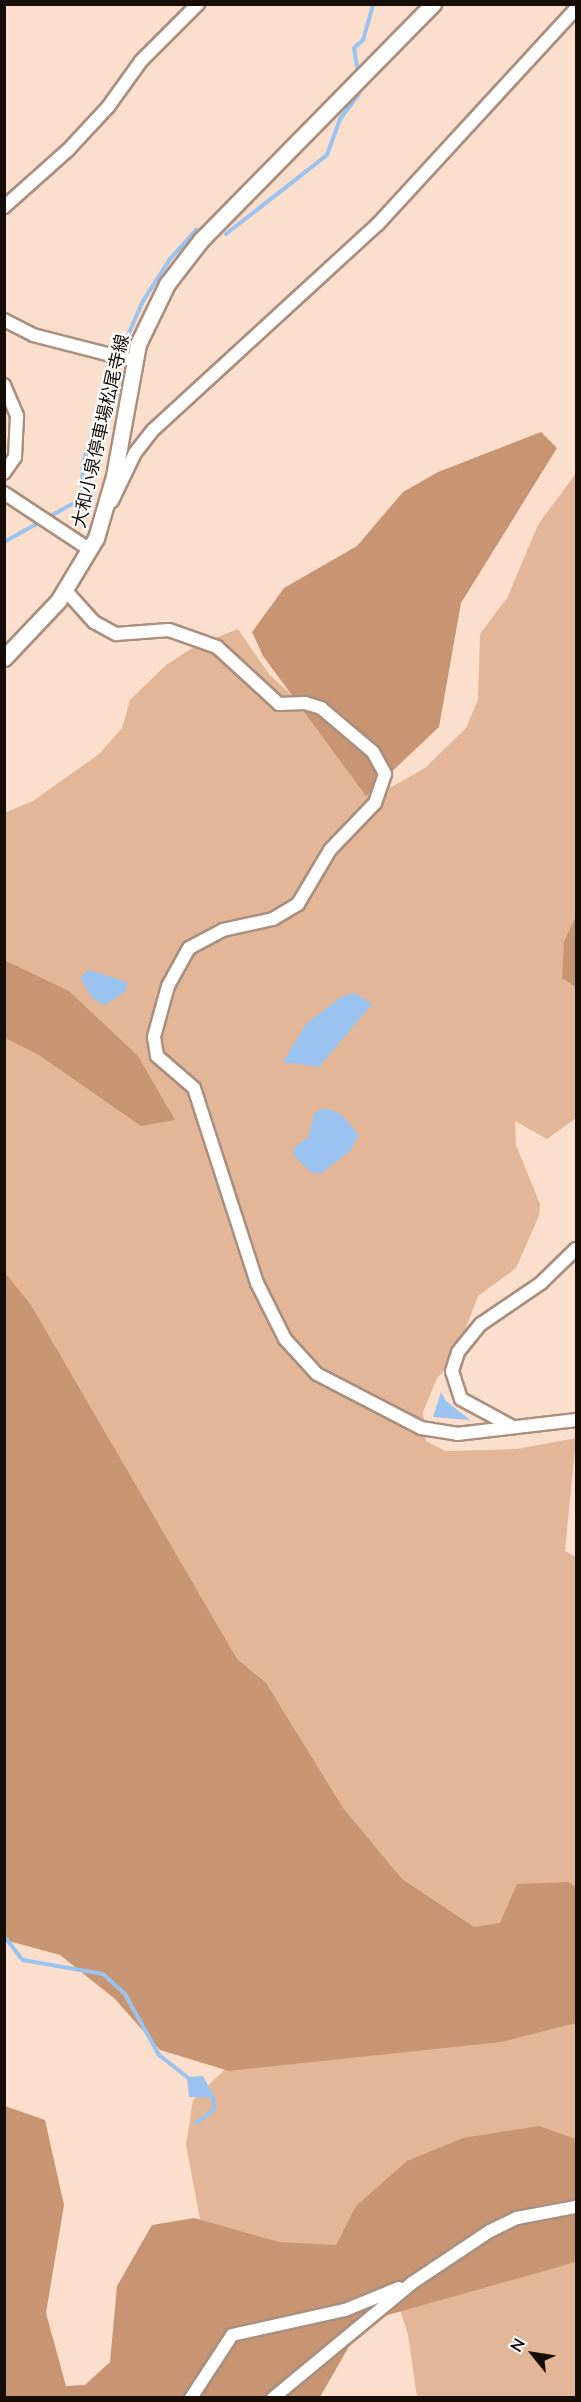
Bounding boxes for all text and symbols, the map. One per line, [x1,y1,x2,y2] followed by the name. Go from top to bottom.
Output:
[67,332,133,530] street label: 大和小泉停車場松尾寺線
[503,2324,563,2384] north arrow
[506,2335,528,2355] text: N

